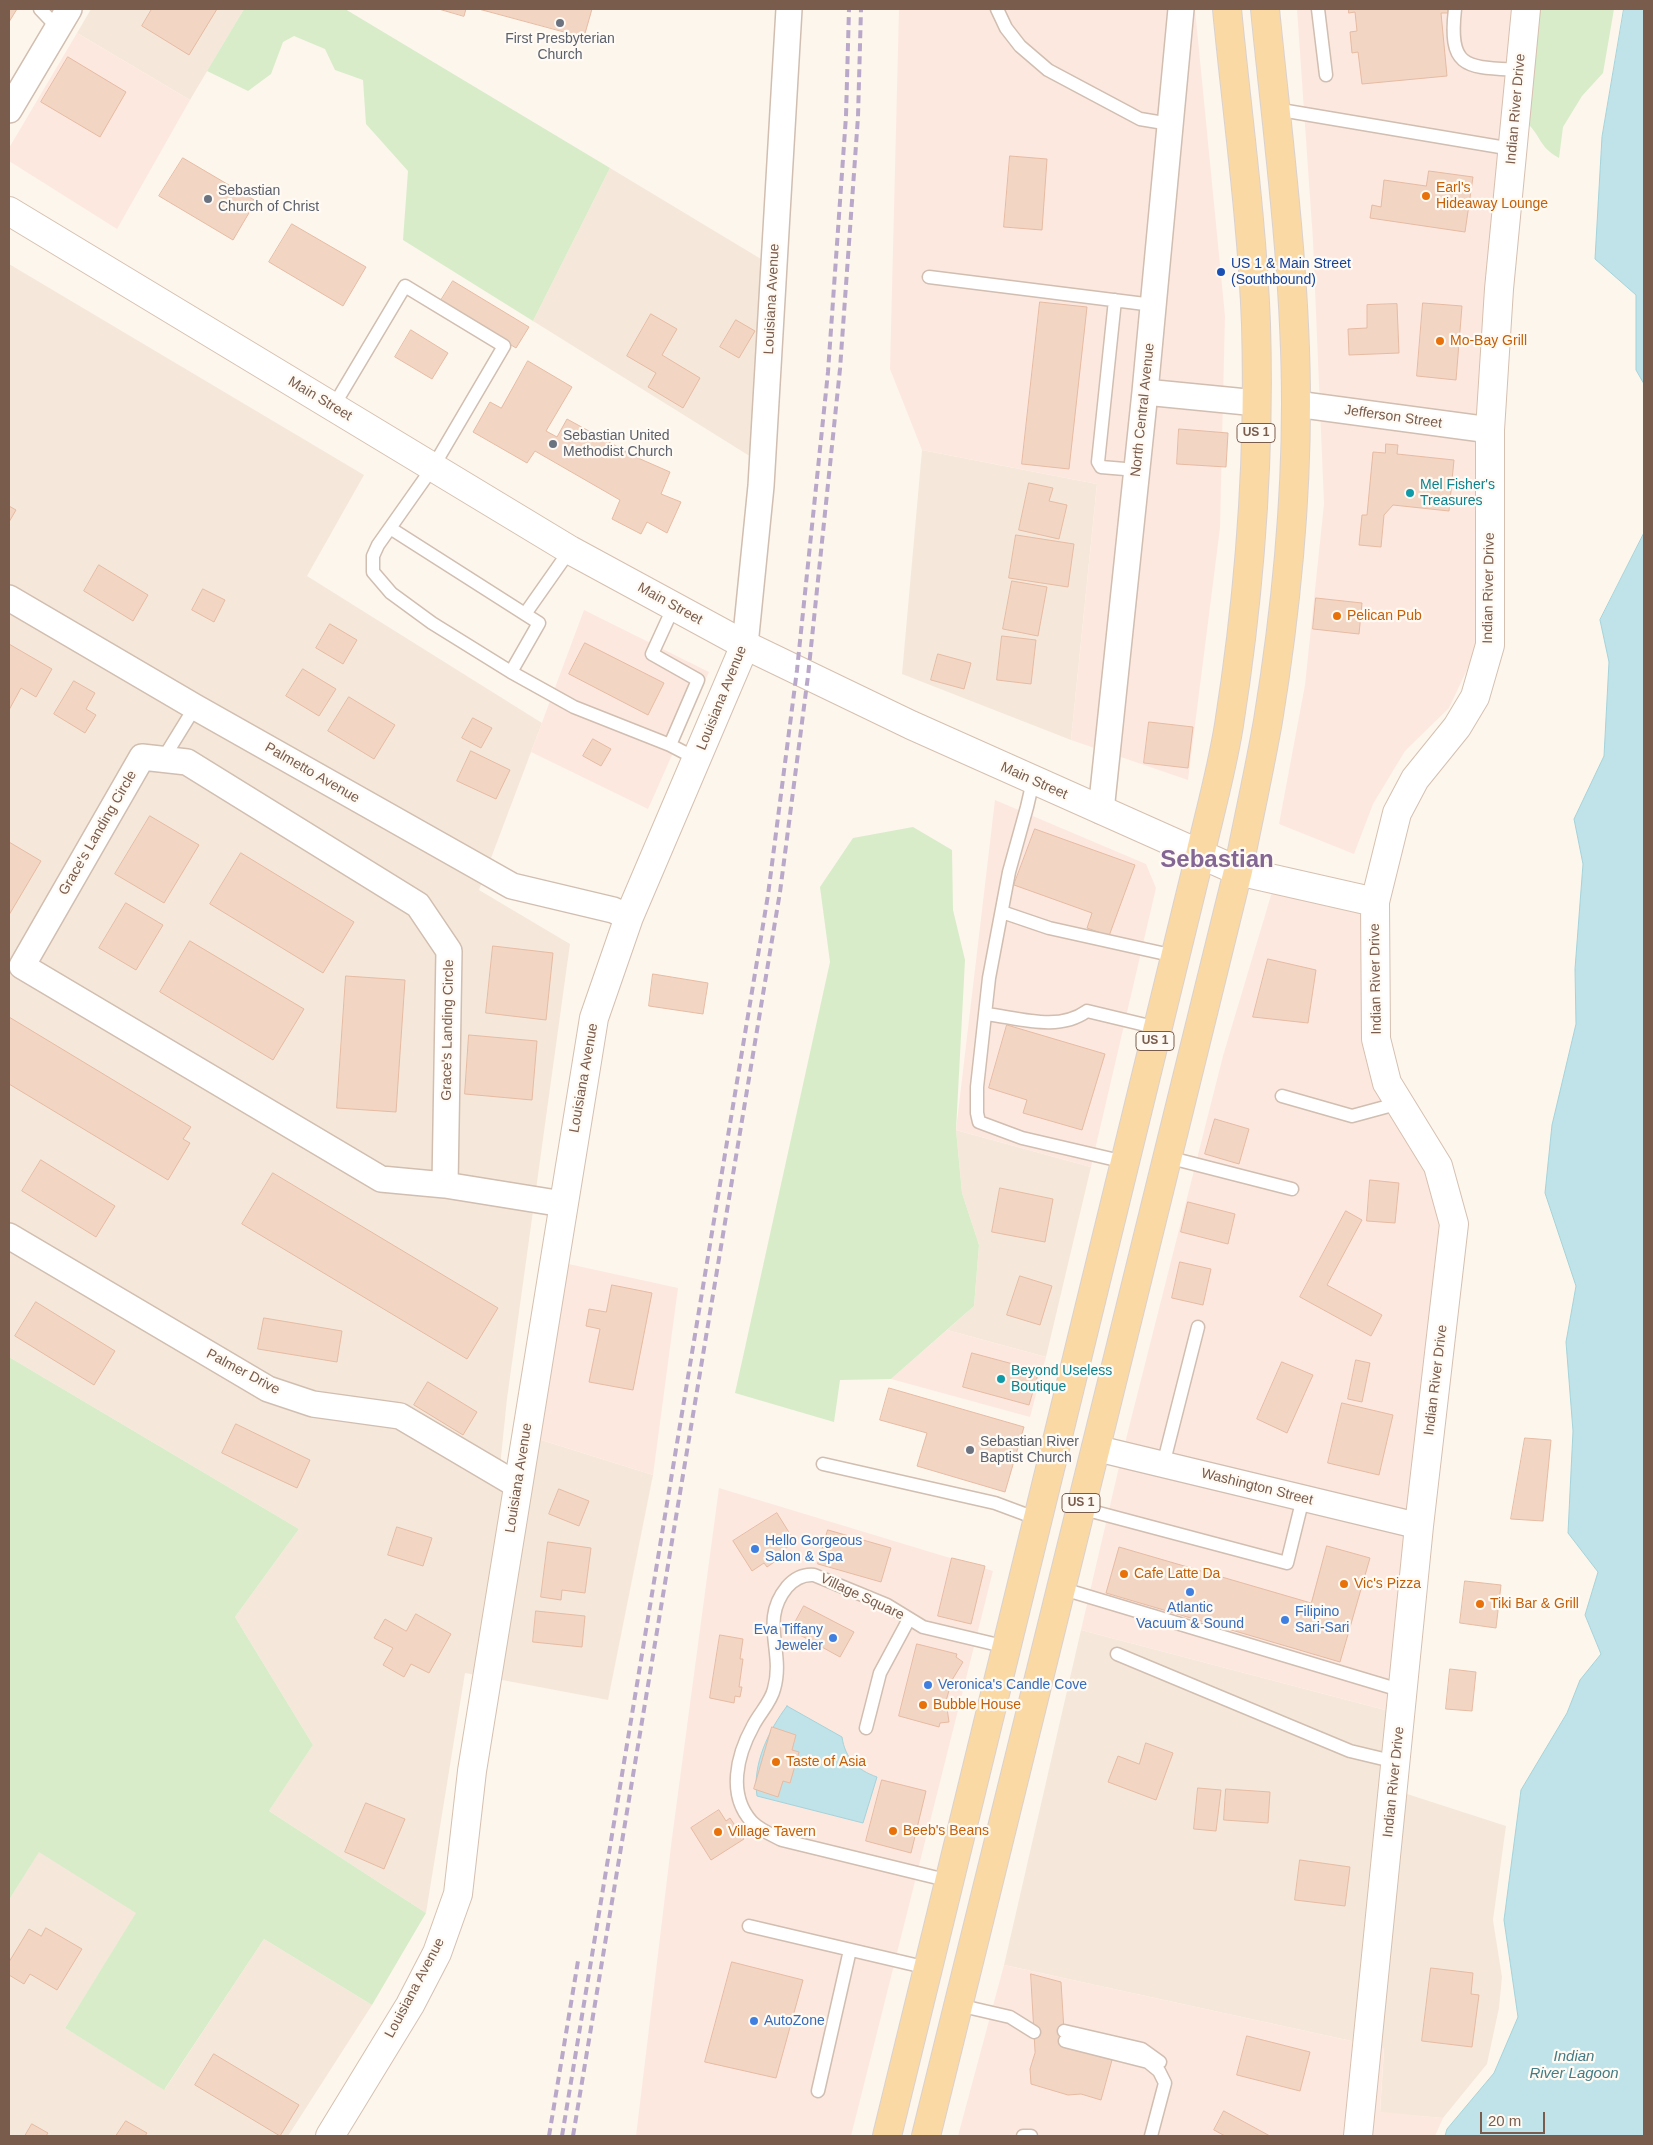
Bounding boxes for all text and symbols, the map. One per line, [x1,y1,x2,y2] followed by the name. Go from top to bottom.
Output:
[554,17,566,29] marker: First Presbyterian Church
[505,31,615,64] place label: First Presbyterian Church
[1503,53,1529,165] street label: Indian River Drive
[1436,180,1548,212] place label: Earl's Hideaway Lounge
[218,183,319,216] place label: Sebastian Church of Christ
[1420,190,1432,202] marker: Earl's Hideaway Lounge
[202,193,214,205] marker: Sebastian Church of Christ
[761,243,783,355] street label: Louisiana Avenue
[1231,256,1351,288] place label: US 1 & Main Street (Southbound)
[1215,266,1227,278] marker: US 1 & Main Street (Southbound)
[1450,333,1527,349] place label: Mo-Bay Grill
[1434,335,1446,347] marker: Mo-Bay Grill
[1128,342,1158,478] street label: North Central Avenue
[285,373,355,425] street label: Main Street
[1343,402,1443,432] street label: Jefferson Street
[1237,423,1275,442] road number: US 1
[563,428,673,461] place label: Sebastian United Methodist Church
[547,438,559,450] marker: Sebastian United Methodist Church
[1420,477,1495,510] place label: Mel Fisher's Treasures
[1404,487,1416,499] marker: Mel Fisher's Treasures
[1480,532,1498,644] street label: Indian River Drive
[635,579,705,629] street label: Main Street
[1347,608,1422,624] place label: Pelican Pub
[1331,610,1343,622] marker: Pelican Pub
[693,643,751,753] street label: Louisiana Avenue
[262,739,362,807] street label: Palmetto Avenue
[998,759,1070,803] street label: Main Street
[55,768,141,898] street label: Grace's Landing Circle
[1160,846,1274,874] district label: Sebastian
[1367,923,1385,1035] street label: Indian River Drive
[438,959,458,1101] street label: Grace's Landing Circle
[566,1022,602,1134] street label: Louisiana Avenue
[1136,1032,1174,1050] road number: US 1
[1421,1324,1451,1436] street label: Indian River Drive
[203,1346,283,1398] street label: Palmer Drive
[1011,1363,1112,1395] place label: Beyond Useless Boutique
[995,1373,1007,1385] marker: Beyond Useless Boutique
[502,1422,536,1534] street label: Louisiana Avenue
[980,1434,1079,1466] place label: Sebastian River Baptist Church
[964,1444,976,1456] marker: Sebastian River Baptist Church
[1199,1465,1315,1509] street label: Washington Street
[1062,1494,1100,1512] road number: US 1
[765,1533,862,1565] place label: Hello Gorgeous Salon & Spa
[749,1543,761,1555] marker: Hello Gorgeous Salon & Spa
[1134,1566,1220,1582] place label: Cafe Latte Da
[1118,1568,1130,1580] marker: Cafe Latte Da
[817,1570,907,1624] street label: Village Square
[1354,1576,1421,1592] place label: Vic's Pizza
[1338,1578,1350,1590] marker: Vic's Pizza
[1184,1586,1196,1598] marker: Atlantic Vacuum & Sound
[1490,1596,1579,1612] place label: Tiki Bar & Grill
[1474,1598,1486,1610] marker: Tiki Bar & Grill
[1136,1600,1244,1632] place label: Atlantic Vacuum & Sound
[1295,1604,1349,1636] place label: Filipino Sari-Sari
[1279,1614,1291,1626] marker: Filipino Sari-Sari
[754,1622,823,1654] place label: Eva Tiffany Jeweler
[827,1632,839,1644] marker: Eva Tiffany Jeweler
[938,1677,1087,1693] place label: Veronica's Candle Cove
[922,1679,934,1691] marker: Veronica's Candle Cove
[933,1697,1021,1713] place label: Bubble House
[917,1699,929,1711] marker: Bubble House
[1380,1726,1408,1838] street label: Indian River Drive
[786,1754,866,1770] place label: Taste of Asia
[770,1756,782,1768] marker: Taste of Asia
[903,1823,989,1839] place label: Beeb's Beans
[728,1824,816,1840] place label: Village Tavern
[887,1825,899,1837] marker: Beeb's Beans
[712,1826,724,1838] marker: Village Tavern
[382,1935,448,2041] street label: Louisiana Avenue
[764,2013,825,2029] place label: AutoZone
[748,2015,760,2027] marker: AutoZone
[1529,2048,1619,2083] water label: Indian River Lagoon
[1483,2102,1548,2134] scale bar
[1488,2112,1521,2129] text: 20 m

